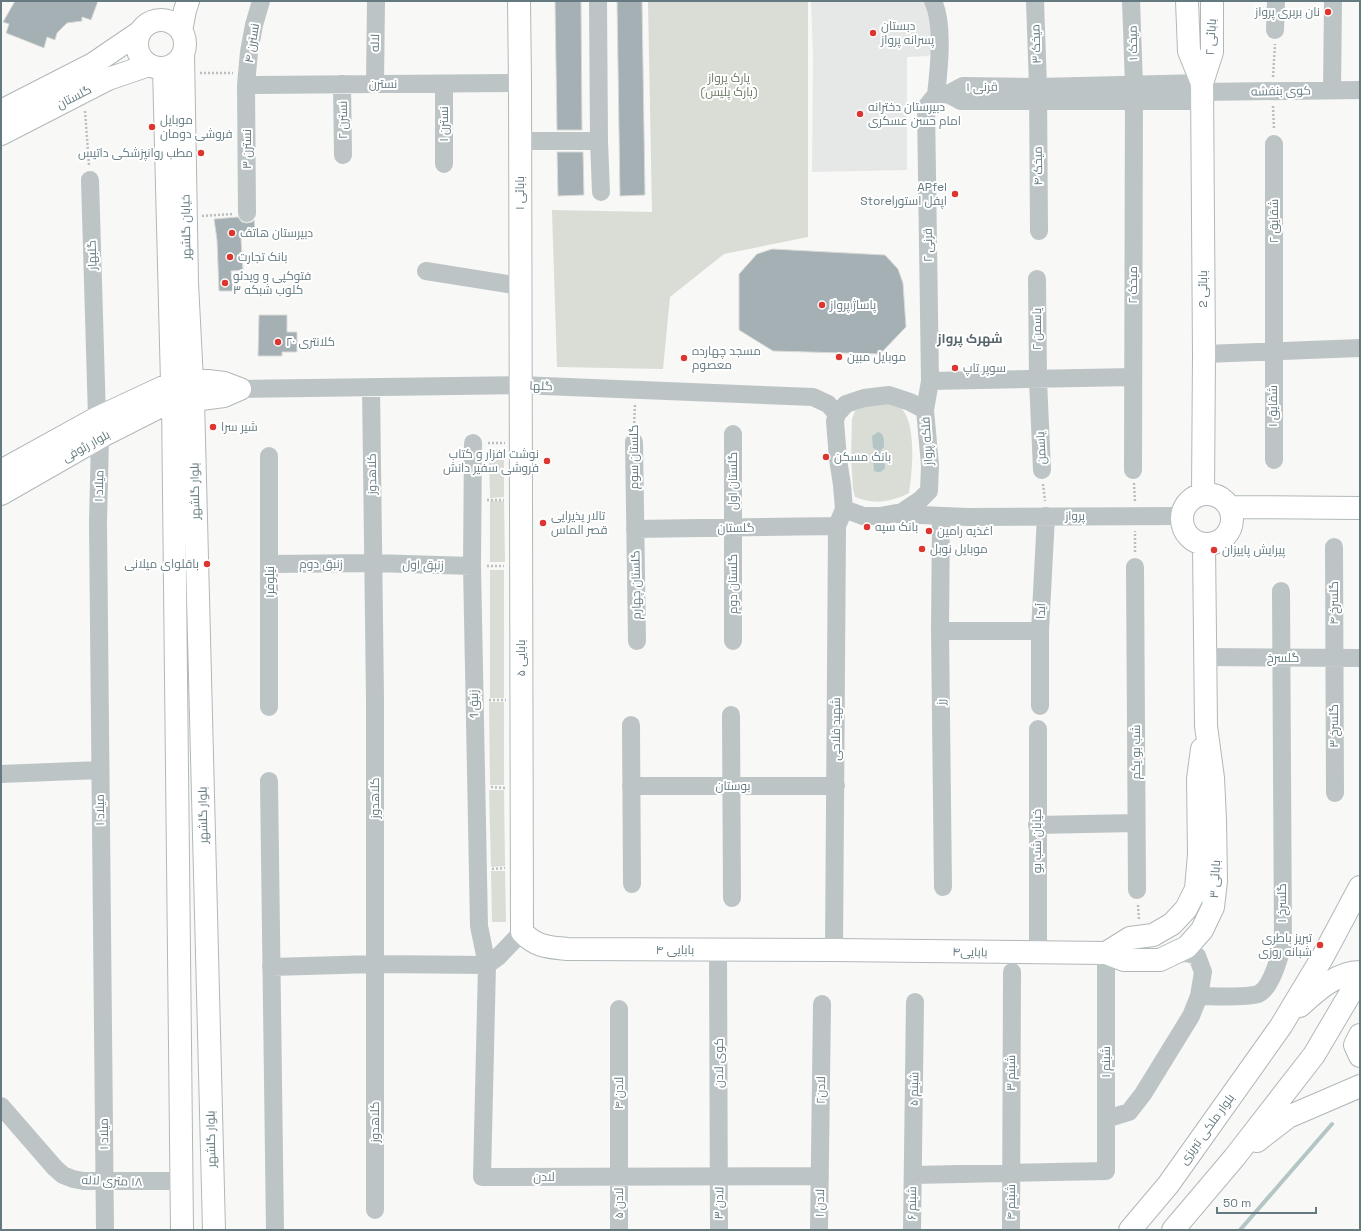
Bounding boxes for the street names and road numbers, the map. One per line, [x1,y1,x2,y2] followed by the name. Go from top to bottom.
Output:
[1202,18,1220,56] street label: بابائی ۲
[241,22,263,64] street label: نسترن ۴
[1027,24,1045,64] street label: میخک ۳
[1124,25,1142,61] street label: میخک ۱
[367,34,383,52] street label: لاله
[369,76,397,92] street label: نسترن
[966,79,998,95] street label: قرنی ۱
[54,81,94,113] street label: گلستان
[1251,82,1311,100] street label: کوی بنفشه
[335,101,351,139] street label: نسترن ٢
[436,106,452,142] street label: نسترن ١
[239,129,255,169] street label: نسترن ٣
[1030,146,1046,186] street label: میخک ۴
[512,176,528,210] street label: بابائی ۱
[177,194,195,261] street label: خیابان گلشهر
[1266,199,1282,243] street label: شقایق ۲
[920,228,936,262] street label: قرنی ۲
[83,240,101,271] street label: گلبهار
[1125,266,1141,304] street label: میخک ۲
[1195,270,1211,308] street label: بابائی 2
[1029,307,1045,350] street label: یاسمن ۲
[529,378,553,394] street label: گلها
[1265,385,1281,427] street label: شقایق ۱
[917,416,938,467] street label: فلکه پرواز
[626,425,642,489] street label: گلستان سوم
[59,426,113,466] street label: بلوار رئوفی
[1032,430,1050,465] street label: یاسمن
[725,452,741,510] street label: گلستان اول
[364,453,380,496] street label: کلاهدوز
[187,462,204,521] street label: بلوار گلشهر
[91,470,107,502] street label: میلاد ۱
[1064,508,1086,525] street label: پرواز
[717,520,755,536] street label: گلستان
[627,550,646,620] street label: گلستان چهارم
[725,554,741,614] street label: گلستان دوم
[299,556,343,572] street label: زنبق دوم
[402,557,444,573] street label: زنبق اول
[262,566,278,598] street label: نیلوفر۱
[1326,581,1342,625] street label: گلسرخ ۴
[1033,602,1049,619] street label: آیدا
[513,640,529,676] street label: ۵ بابایی
[1267,650,1299,666] street label: گلسرخ
[466,689,482,719] street label: زنبق 1
[828,697,844,761] street label: شهید فلاحی
[933,699,949,706] street label: رز
[1326,704,1342,748] street label: گلسرخ ۳
[1128,724,1144,780] street label: شب بو یکم
[367,777,383,820] street label: کلاهدوز
[715,778,751,794] street label: بوستان
[195,786,212,845] street label: بلوار گلشهر
[92,794,108,826] street label: میلاد ۱
[1029,809,1045,873] street label: خیابان شب بو
[1206,859,1224,899] street label: بابائی ۳
[1274,883,1290,923] street label: گلسرخ ۱
[656,942,694,958] street label: بابایی ۴
[952,944,988,960] street label: بابایی۴
[711,1038,727,1088] street label: کوی لادن
[1098,1046,1114,1078] street label: شبنم ۱
[1003,1055,1019,1091] street label: شبنم ۳
[906,1072,922,1106] street label: شبنم ۵
[813,1076,829,1104] street label: لادن۲
[611,1077,627,1109] street label: لادن ۴
[1176,1090,1238,1168] street label: بلوار ملکى تبریزى
[367,1101,383,1144] street label: کلاهدوز
[203,1110,220,1169] street label: بلوار گلشهر
[96,1118,112,1150] street label: میلاد ۱
[533,1169,555,1185] street label: لادن
[81,1172,143,1190] street label: ١٨ متری لاله
[1003,1184,1019,1220] street label: شبنم ۴
[711,1186,727,1220] street label: لادن ۳
[904,1186,920,1220] street label: شبنم ۶
[611,1187,627,1219] street label: لادن ۵
[812,1189,828,1217] street label: لادن ۱

